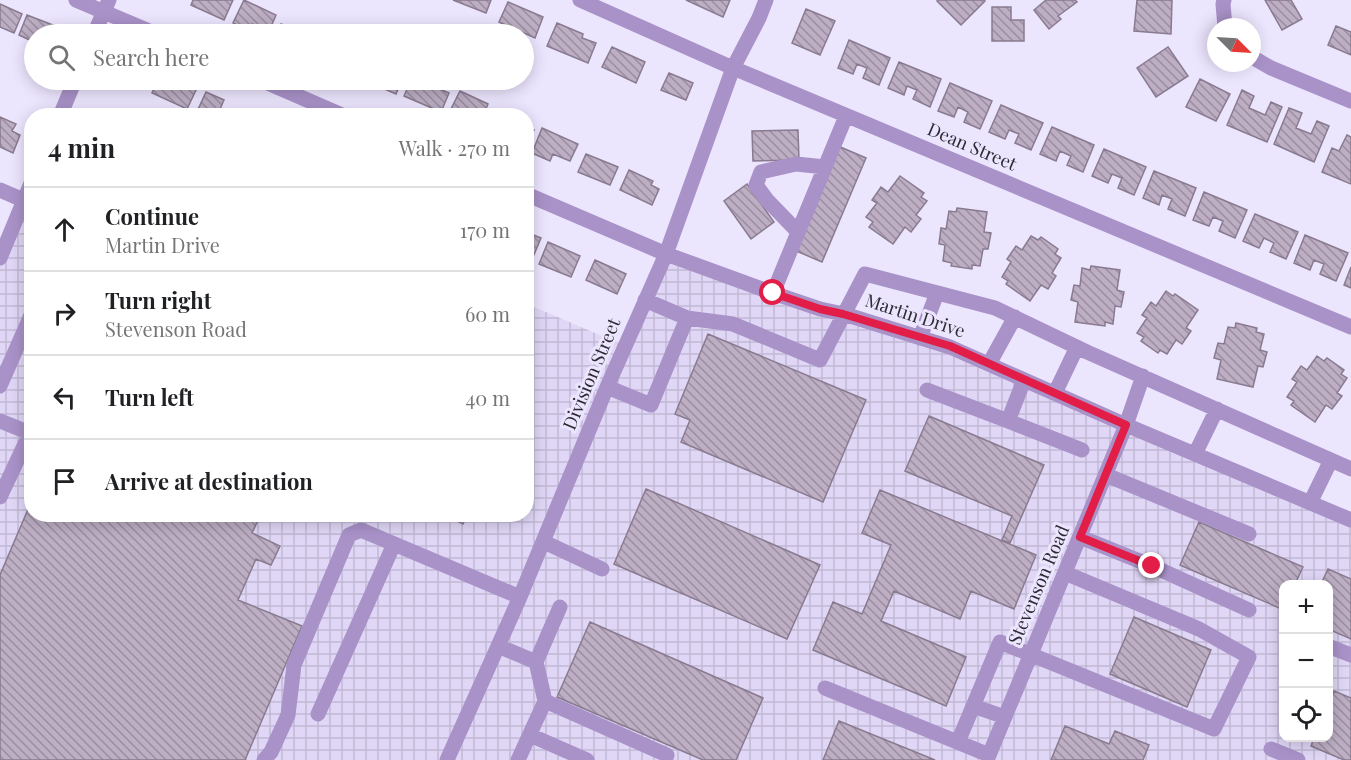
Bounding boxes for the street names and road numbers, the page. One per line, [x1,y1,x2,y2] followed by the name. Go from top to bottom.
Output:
[924,117,1021,176] street label: Dean Street
[862,288,968,342] street label: Martin Drive
[557,314,626,433] street label: Division Street
[1002,521,1074,648] street label: Stevenson Road

